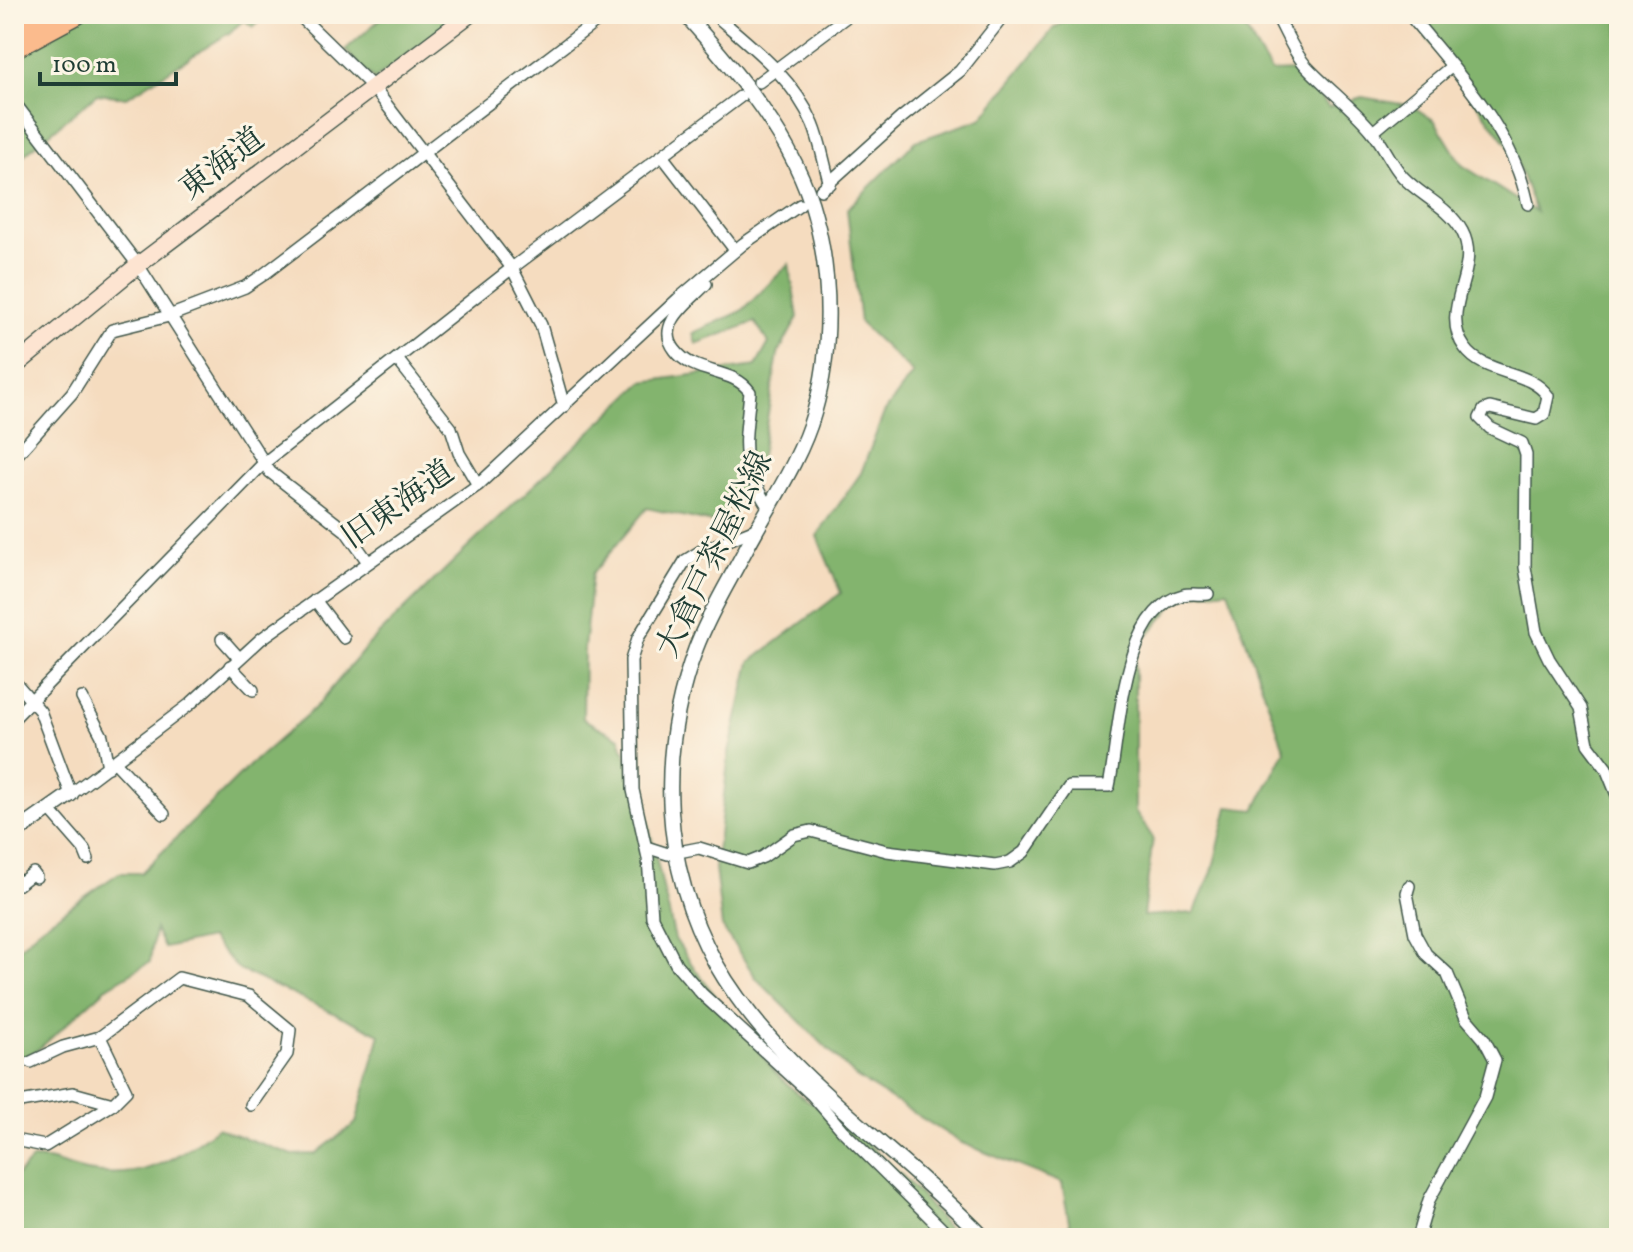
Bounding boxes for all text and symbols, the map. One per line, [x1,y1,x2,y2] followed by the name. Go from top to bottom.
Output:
[40,36,176,86] scale bar
[52,49,117,83] text: 100 m
[171,119,275,211] street label: 東海道
[647,445,785,665] street label: 大倉戸茶屋松線
[334,451,464,561] street label: 旧東海道

